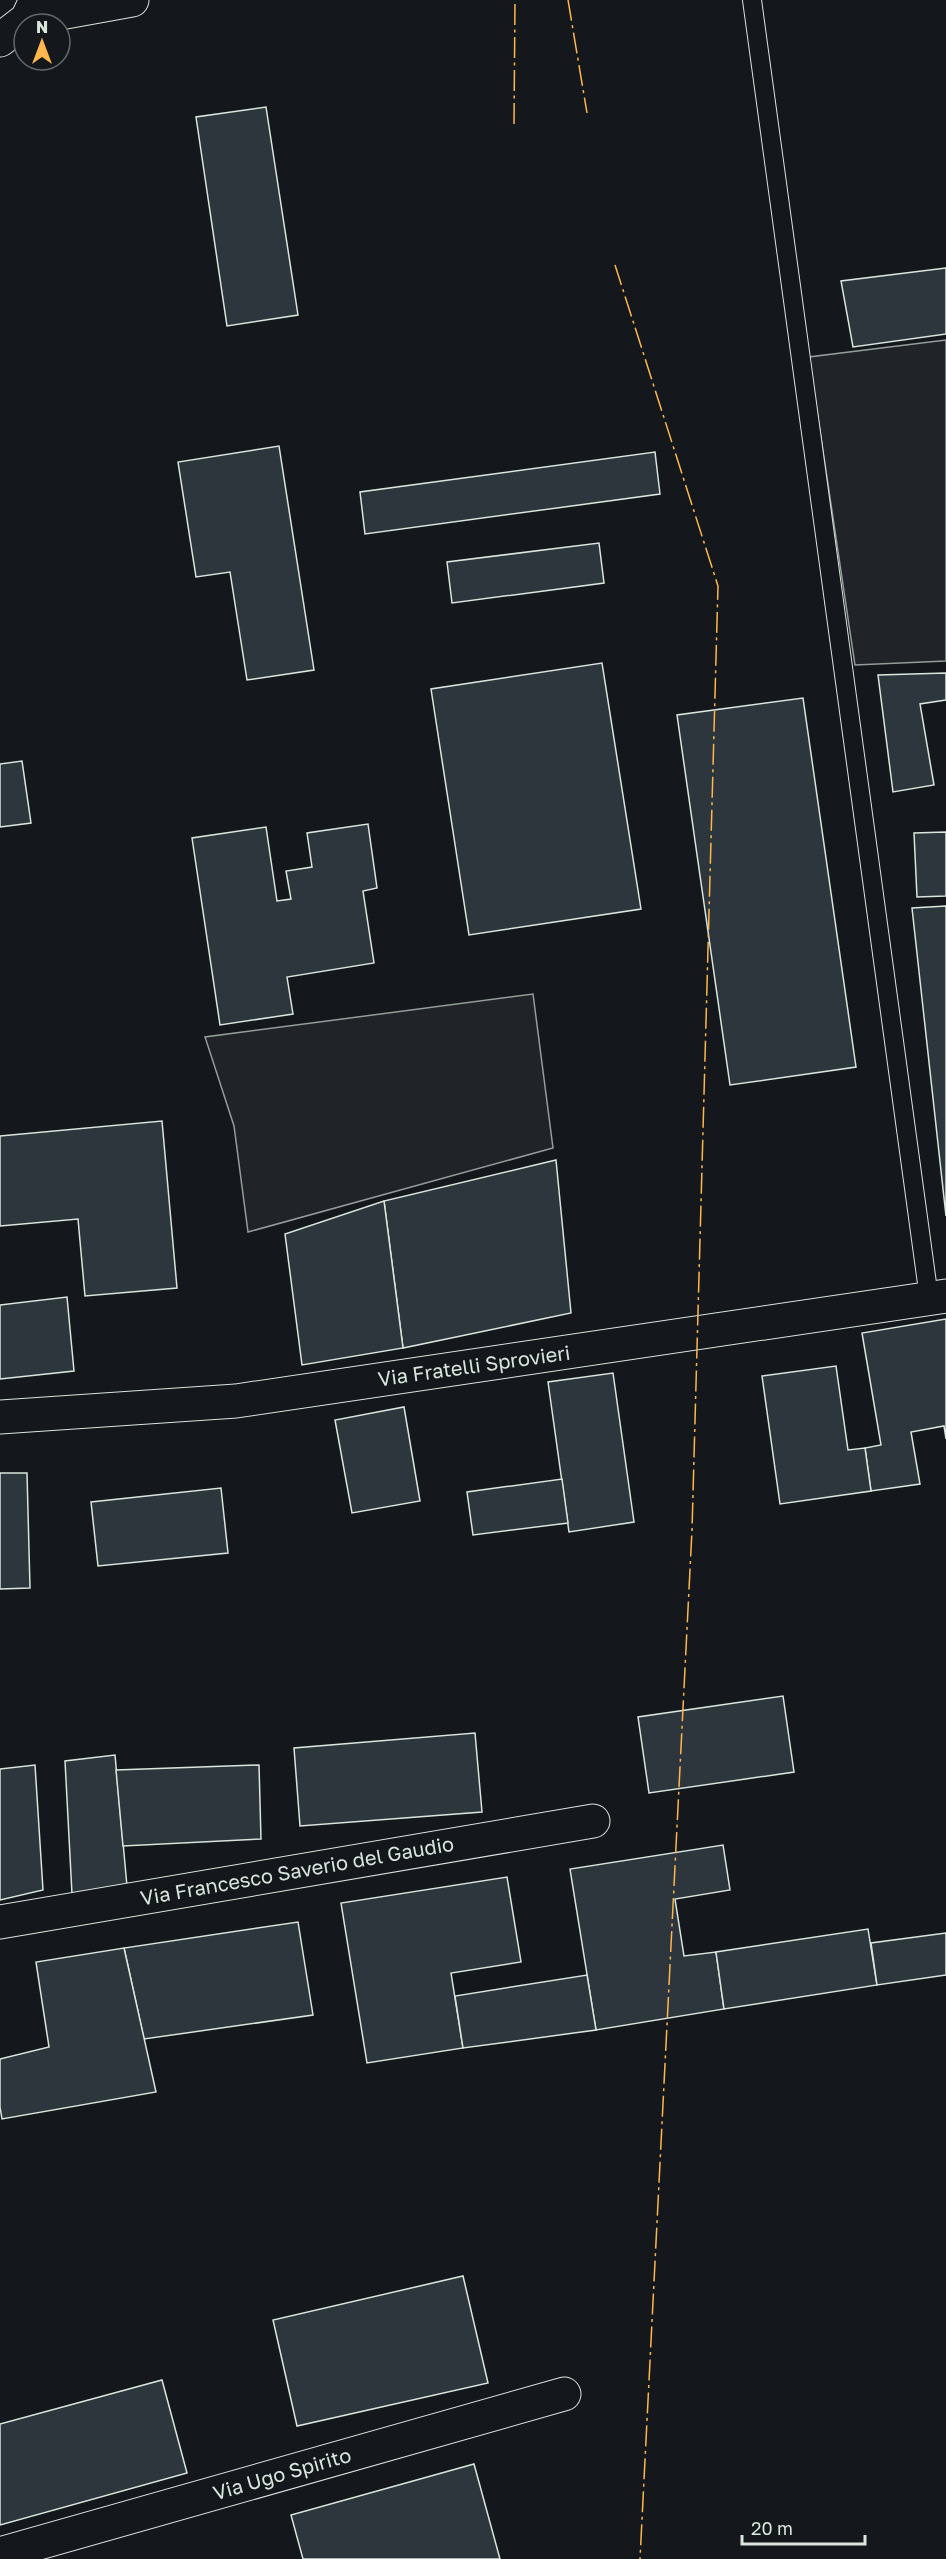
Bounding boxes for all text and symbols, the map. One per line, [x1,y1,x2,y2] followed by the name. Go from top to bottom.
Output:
[12,12,72,72] north arrow
[36,17,48,37] text: N
[376,1340,572,1390] street label: Via Fratelli Sprovieri
[138,1831,455,1909] street label: Via Francesco Saverio del Gaudio
[210,2442,354,2504] street label: Via Ugo Spirito
[742,2508,865,2546] scale bar
[751,2517,793,2539] text: 20 m

